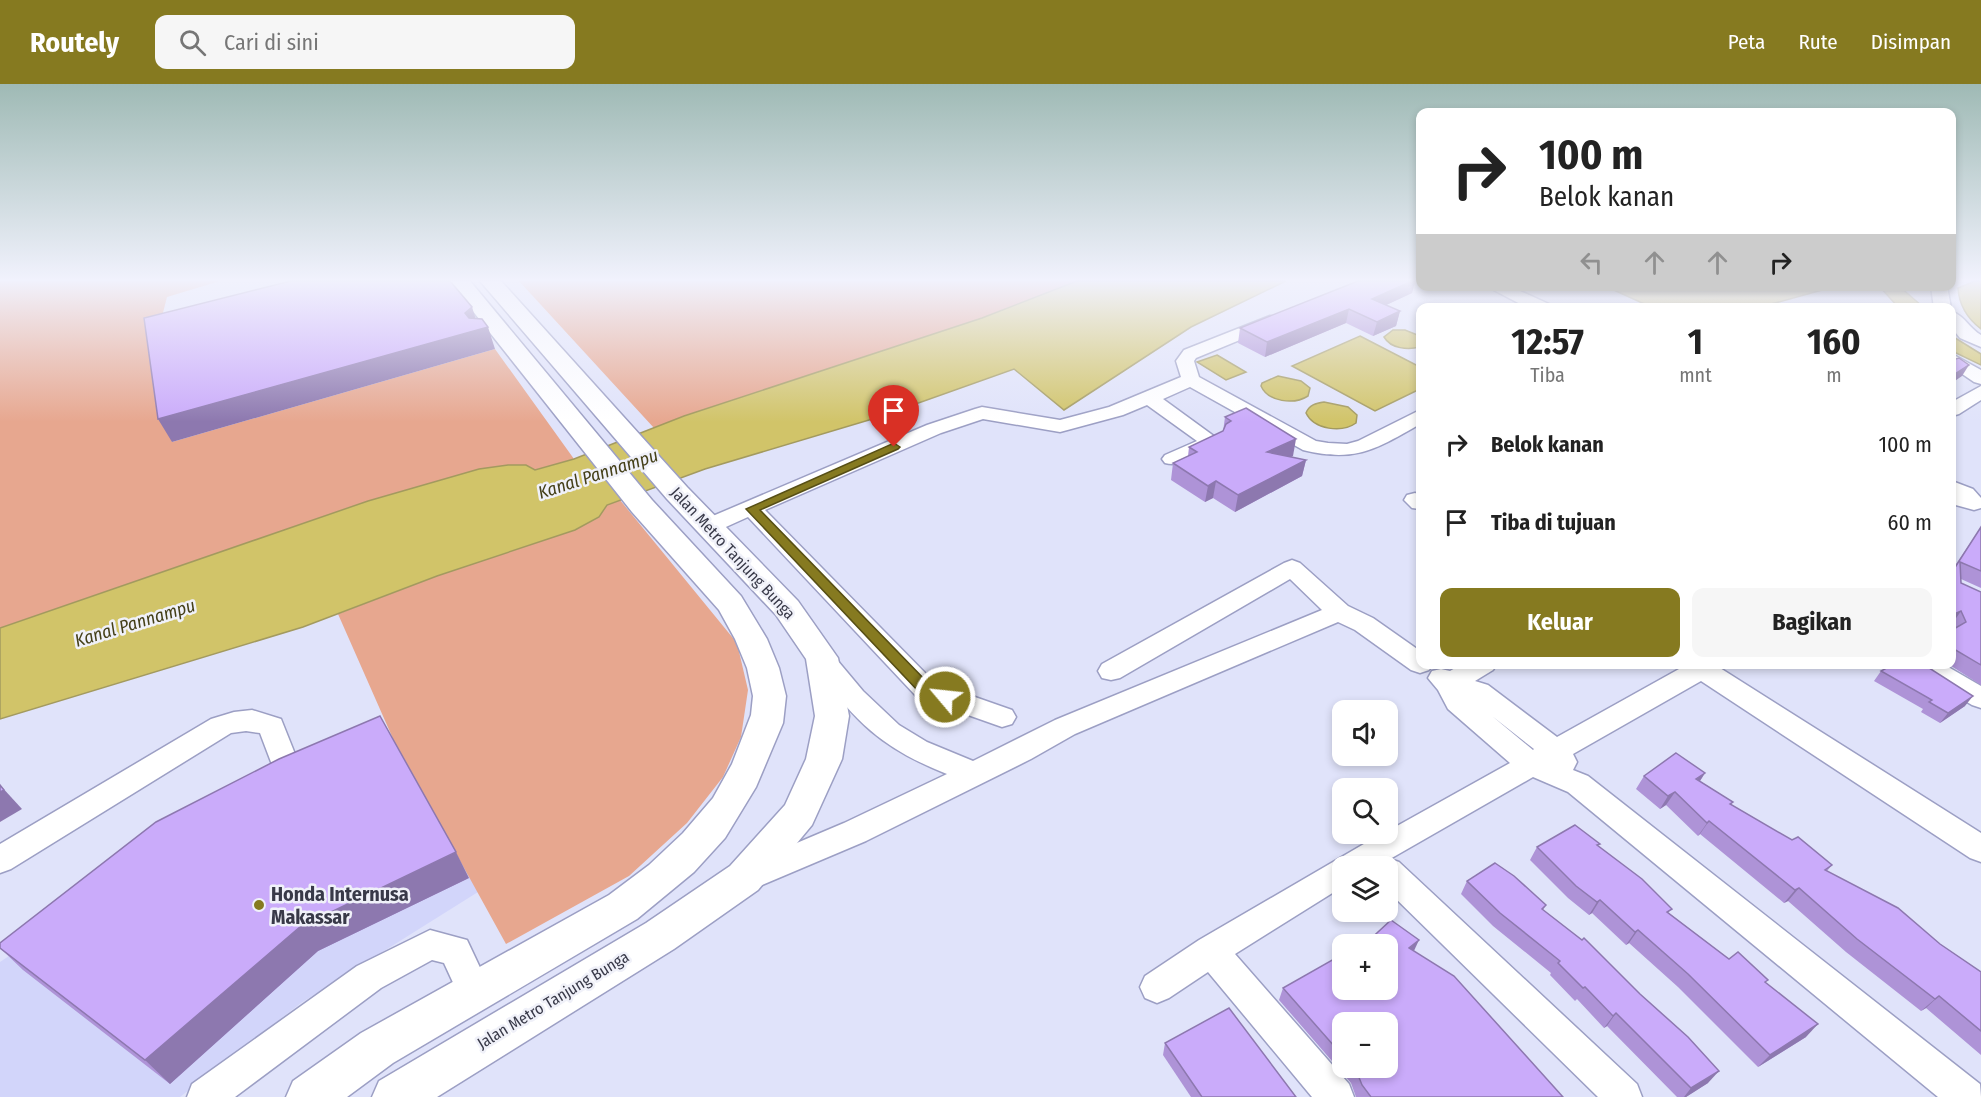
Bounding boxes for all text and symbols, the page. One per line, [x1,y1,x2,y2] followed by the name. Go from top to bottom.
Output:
[155,15,575,69] search box
[30,26,119,59] text: Routely
[176,26,209,59] icon: search
[224,29,319,56] text: Cari di sini
[1728,29,1765,55] text: Peta
[1798,29,1838,55] text: Rute
[1871,29,1951,55] text: Disimpan
[1539,130,1643,180] text: 100 m
[1440,132,1518,210] icon: right
[1539,181,1674,213] text: Belok kanan
[1575,246,1608,279] icon: left
[1638,246,1671,279] icon: ahead
[1701,246,1734,279] icon: ahead
[1764,246,1797,279] icon: right
[1511,320,1584,364] text: 12:57
[1688,320,1703,364] text: 1
[1807,320,1861,364] text: 160
[1530,363,1565,387] text: Tiba
[1679,363,1712,387] text: mnt
[1826,363,1842,387] text: m
[868,385,919,447] pin
[877,394,910,427] icon: arrive
[1440,428,1473,461] icon: right
[1491,431,1604,458] text: Belok kanan
[1878,431,1932,458] text: 100 m
[535,444,661,504] water label: Kanal Pannampu
[667,483,799,623] street label: Jalan Metro Tanjung Bunga
[1440,506,1473,539] icon: arrive
[1491,509,1616,536] text: Tiba di tujuan
[1888,509,1932,536] text: 60 m
[1440,588,1680,657] button: Keluar
[1692,588,1932,657] button: Bagikan
[72,594,198,652] water label: Kanal Pannampu
[913,665,977,729] position arrow
[1332,700,1398,1078] map controls
[1332,700,1398,766] button: sound
[1332,778,1398,844] button: search
[1332,856,1398,922] button: layers
[271,882,409,929] place label: Honda Internusa Makassar
[252,898,266,912] marker: Honda Internusa Makassar
[1332,934,1398,1000] button: +
[474,947,632,1053] street label: Jalan Metro Tanjung Bunga
[1332,1012,1398,1078] button: −

